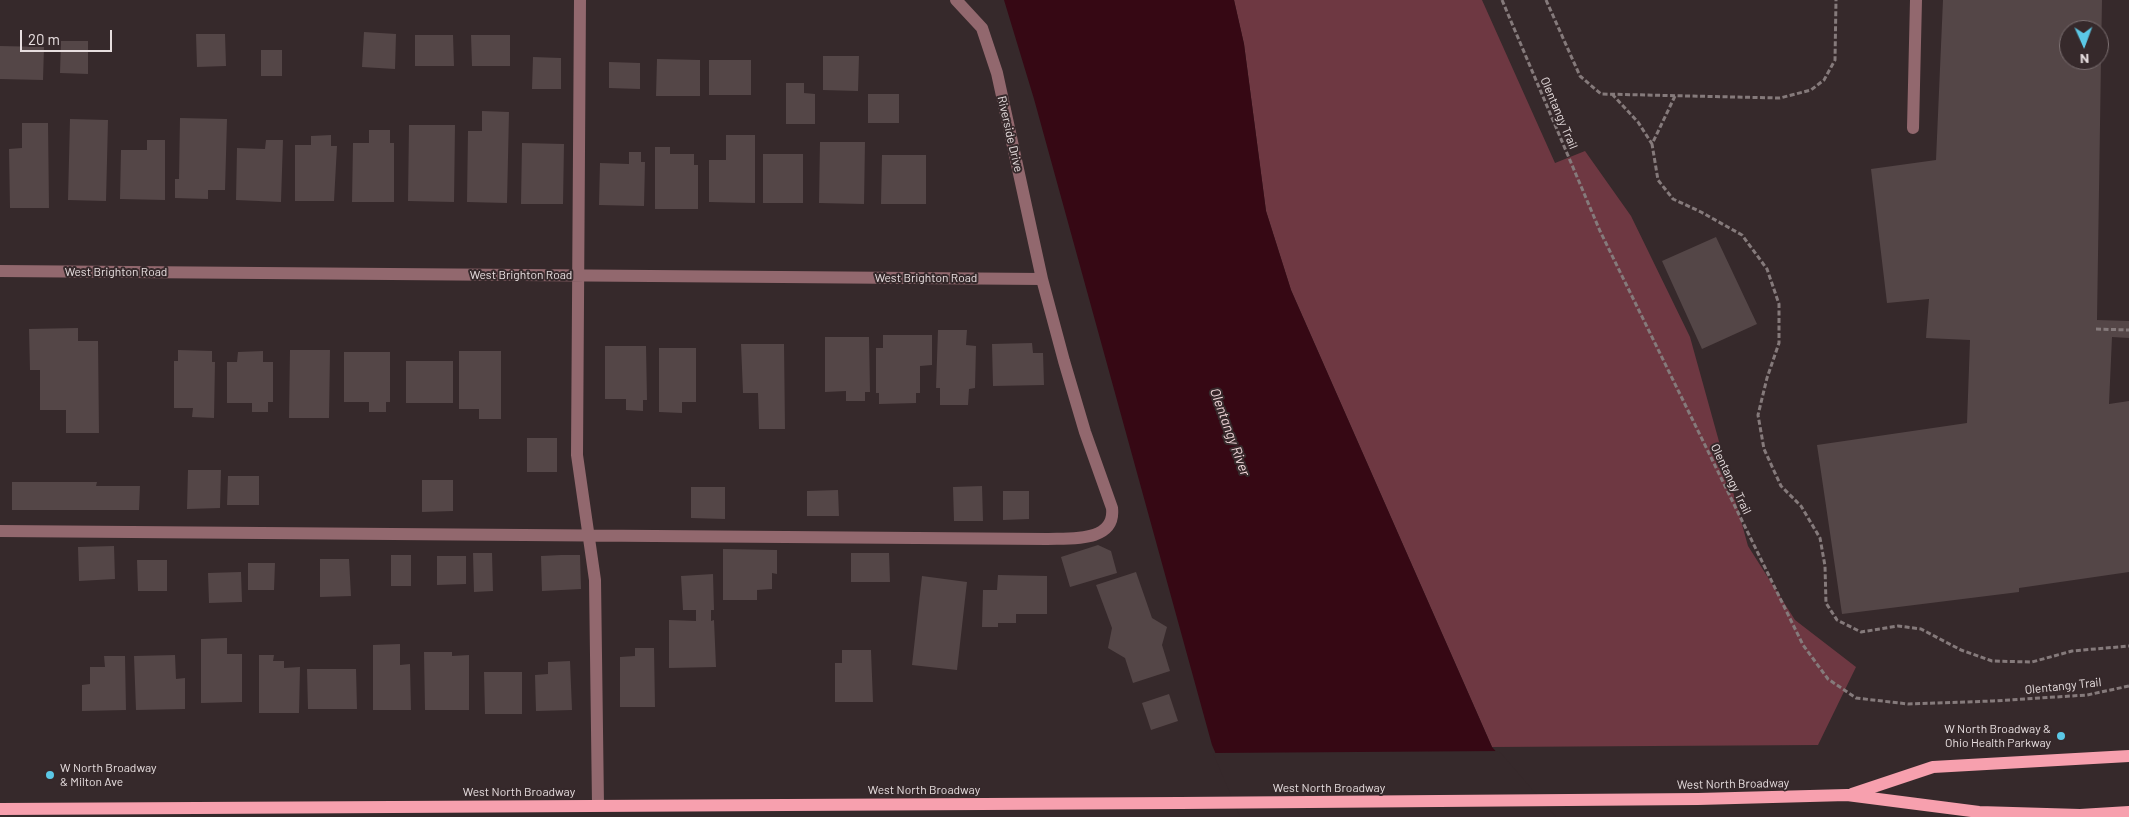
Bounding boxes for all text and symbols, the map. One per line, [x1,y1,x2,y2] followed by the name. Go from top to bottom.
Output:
[22,20,115,52] scale bar
[2059,20,2109,70] north arrow
[28,30,60,48] text: 20 m
[2080,51,2089,68] text: N
[1537,75,1581,151] street label: Olentangy Trail
[994,95,1026,173] street label: Riverside Drive
[65,265,167,279] street label: West Brighton Road
[470,268,572,282] street label: West Brighton Road
[875,271,977,285] street label: West Brighton Road
[1206,386,1254,478] water label: Olentangy River
[1708,441,1754,517] street label: Olentangy Trail
[2024,675,2102,697] street label: Olentangy Trail
[1944,722,2051,750] place label: W North Broadway & Ohio Health Parkway
[2055,730,2067,742] marker: W North Broadway & Ohio Health Parkway
[60,761,157,789] place label: W North Broadway & Milton Ave
[44,769,56,781] marker: W North Broadway & Milton Ave
[1677,776,1789,792] street label: West North Broadway
[1273,781,1385,795] street label: West North Broadway
[868,783,980,797] street label: West North Broadway
[463,785,575,799] street label: West North Broadway

